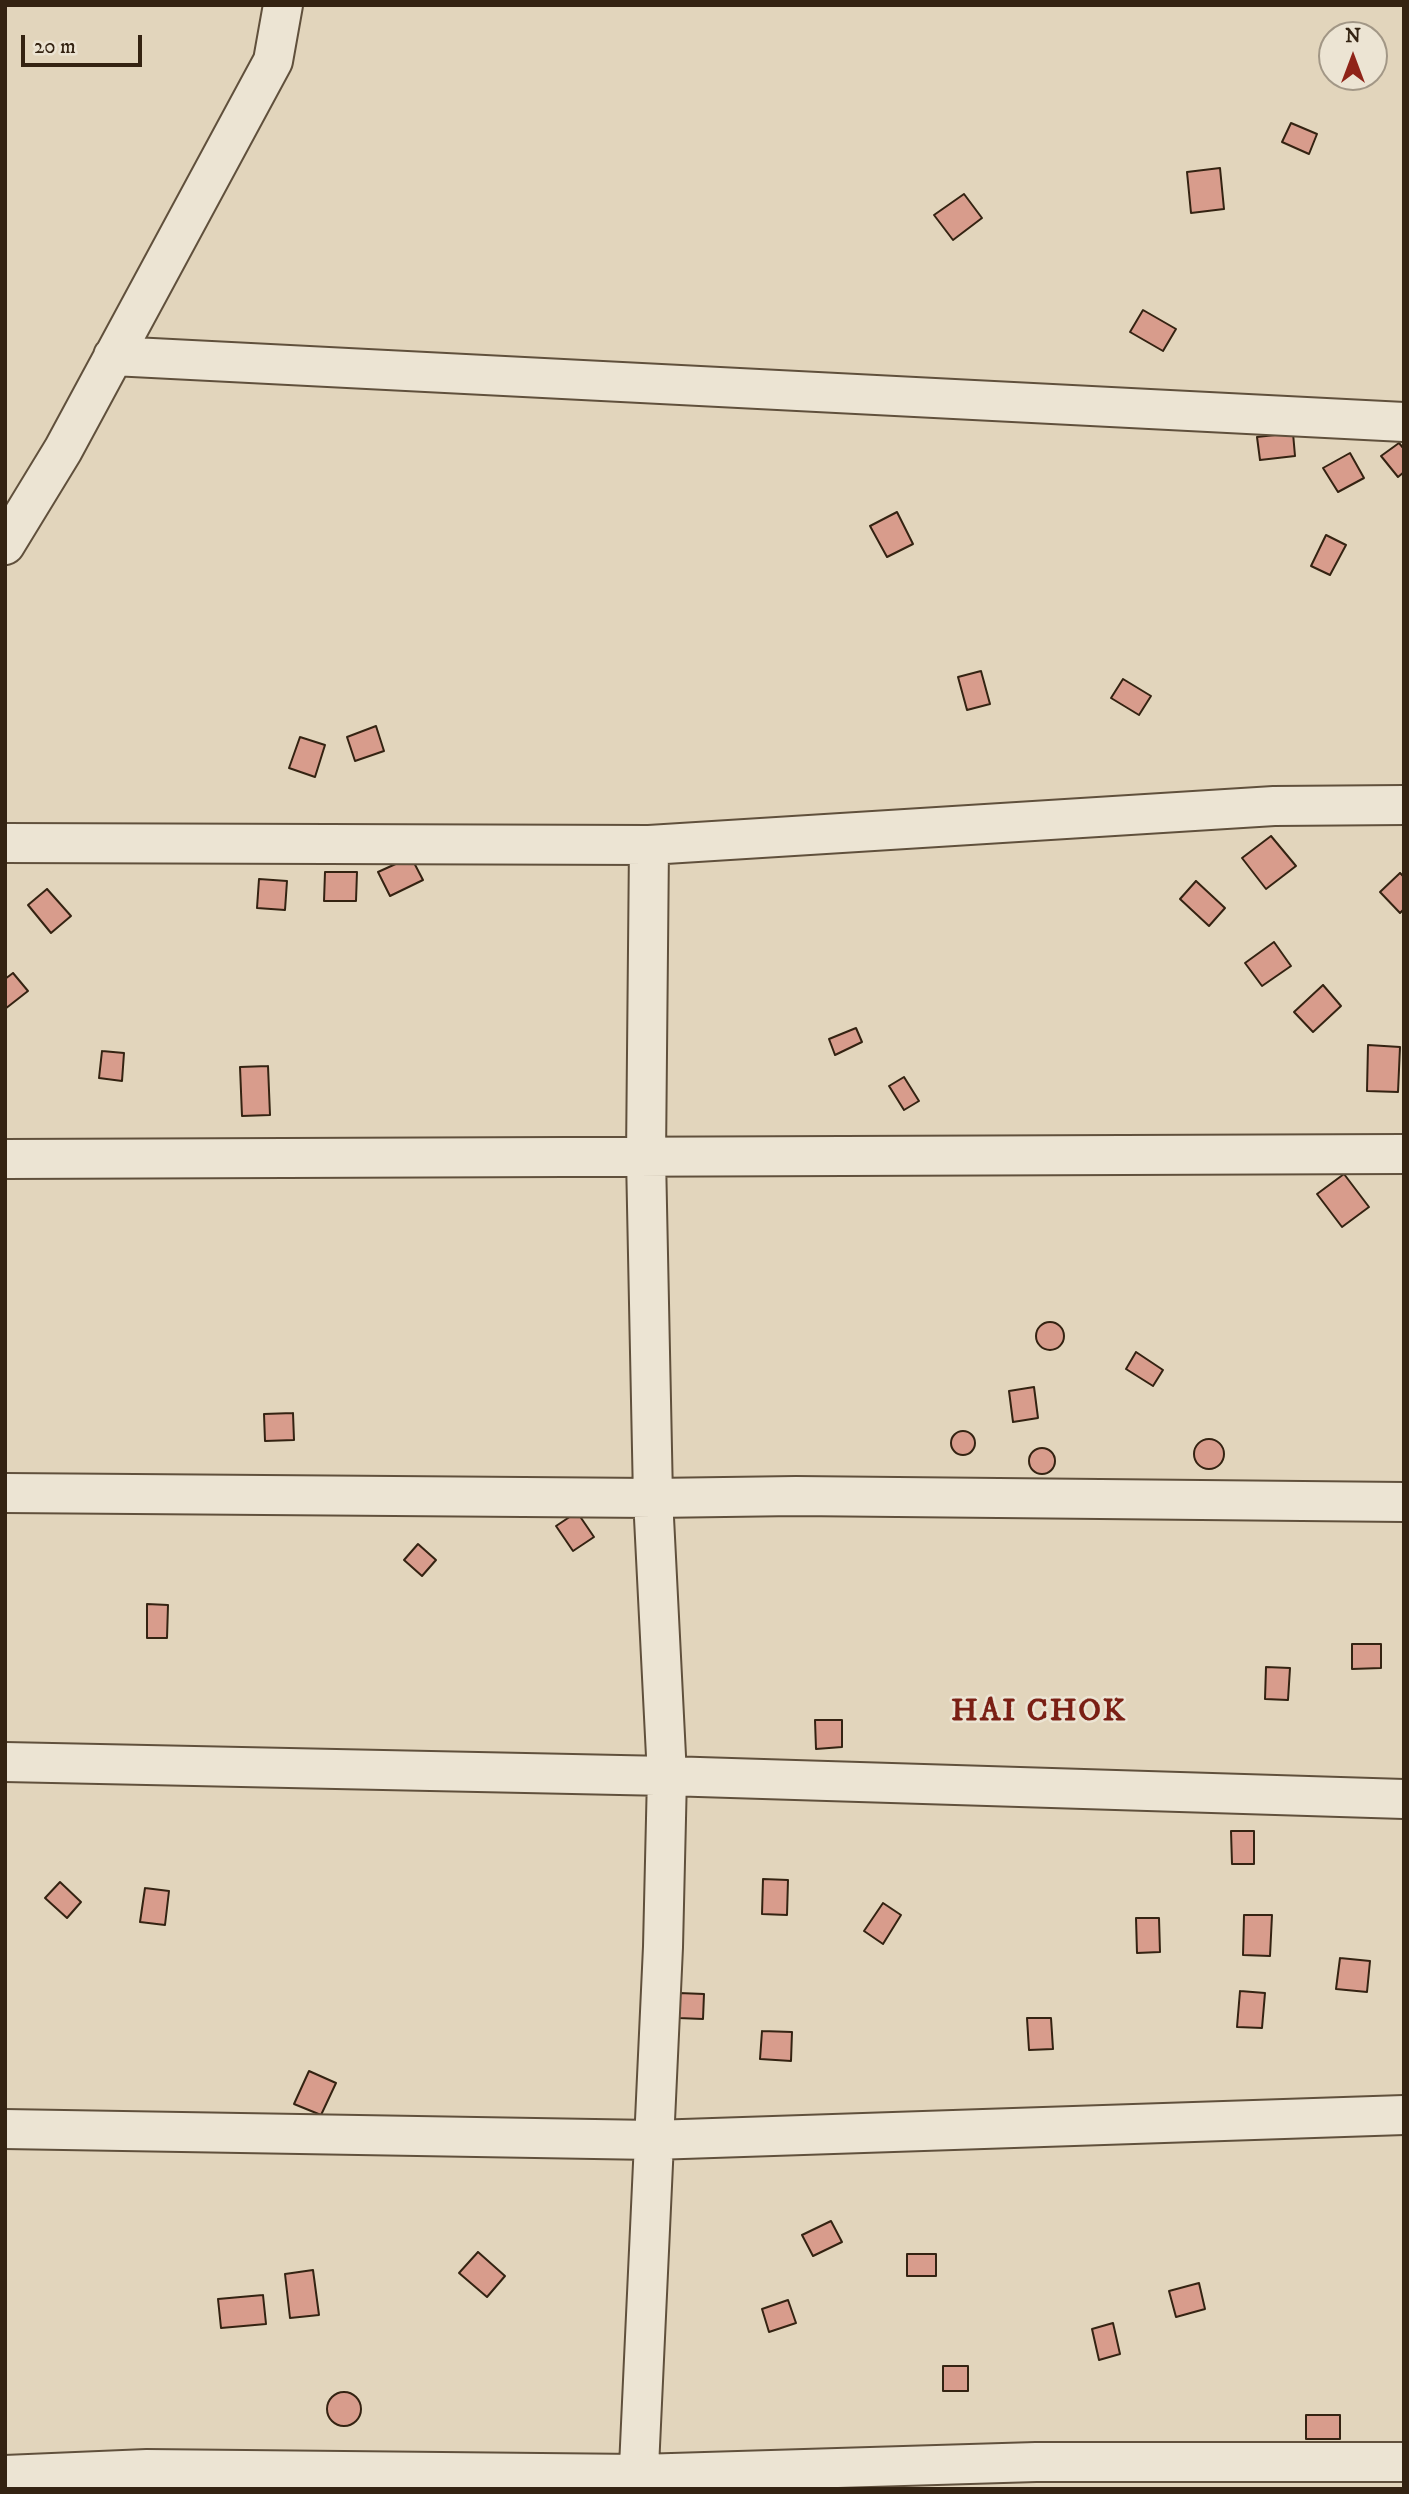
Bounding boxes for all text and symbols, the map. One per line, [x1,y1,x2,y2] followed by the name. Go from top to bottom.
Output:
[24,21,145,65] scale bar
[1318,21,1388,91] north arrow
[1345,25,1361,48] text: N
[34,34,76,60] text: 20 m
[952,1694,1126,1732] district label: HAI CHOK

